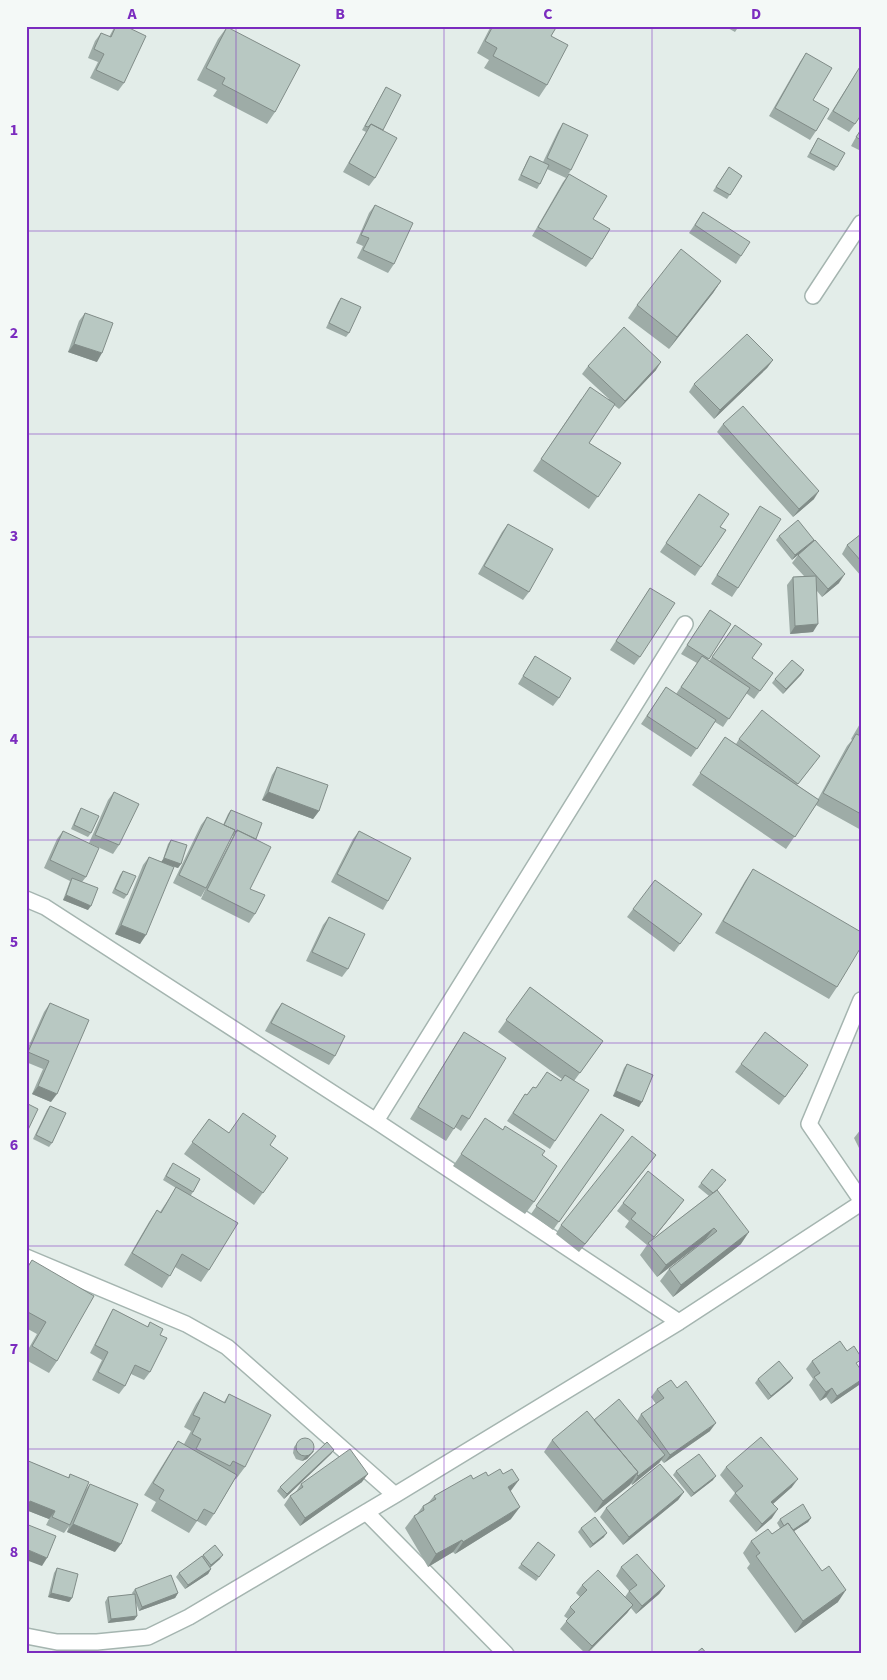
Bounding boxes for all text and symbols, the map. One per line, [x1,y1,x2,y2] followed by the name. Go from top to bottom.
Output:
[126,3,137,25] text: A
[335,3,345,25] text: B
[543,3,553,25] text: C
[751,3,761,25] text: D
[10,119,18,141] text: 1
[10,322,18,344] text: 2
[10,525,18,547] text: 3
[10,728,19,750] text: 4
[10,931,18,953] text: 5
[10,1134,18,1156] text: 6
[10,1338,18,1360] text: 7
[10,1541,18,1563] text: 8

